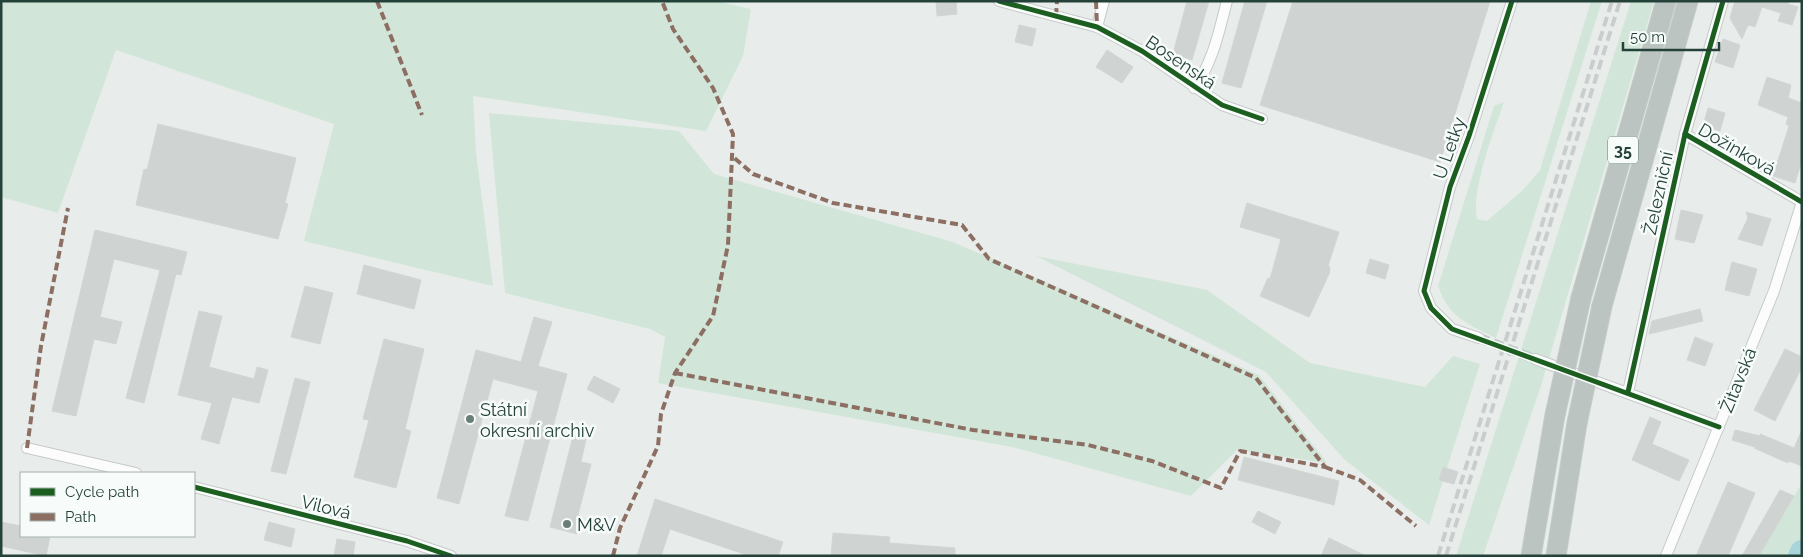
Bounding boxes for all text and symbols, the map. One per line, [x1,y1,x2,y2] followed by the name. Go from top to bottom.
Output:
[1623,20,1719,52] scale bar
[1630,28,1665,46] text: 50 m
[1142,31,1220,93] street label: Bosenská
[1429,114,1469,182] street label: U Letky
[1695,119,1779,179] street label: Dožínková
[1608,136,1638,164] road number: 35
[1638,149,1677,237] street label: Železniční
[1715,344,1761,416] street label: Žitavská
[480,399,595,441] place label: Státní okresní archiv
[464,413,476,425] marker: Státní okresní archiv
[20,472,195,537] legend
[65,483,139,501] text: Cycle path
[299,491,353,523] street label: Vilová
[65,508,96,526] text: Path
[577,514,616,535] place label: M&V
[561,518,573,530] marker: M&V

